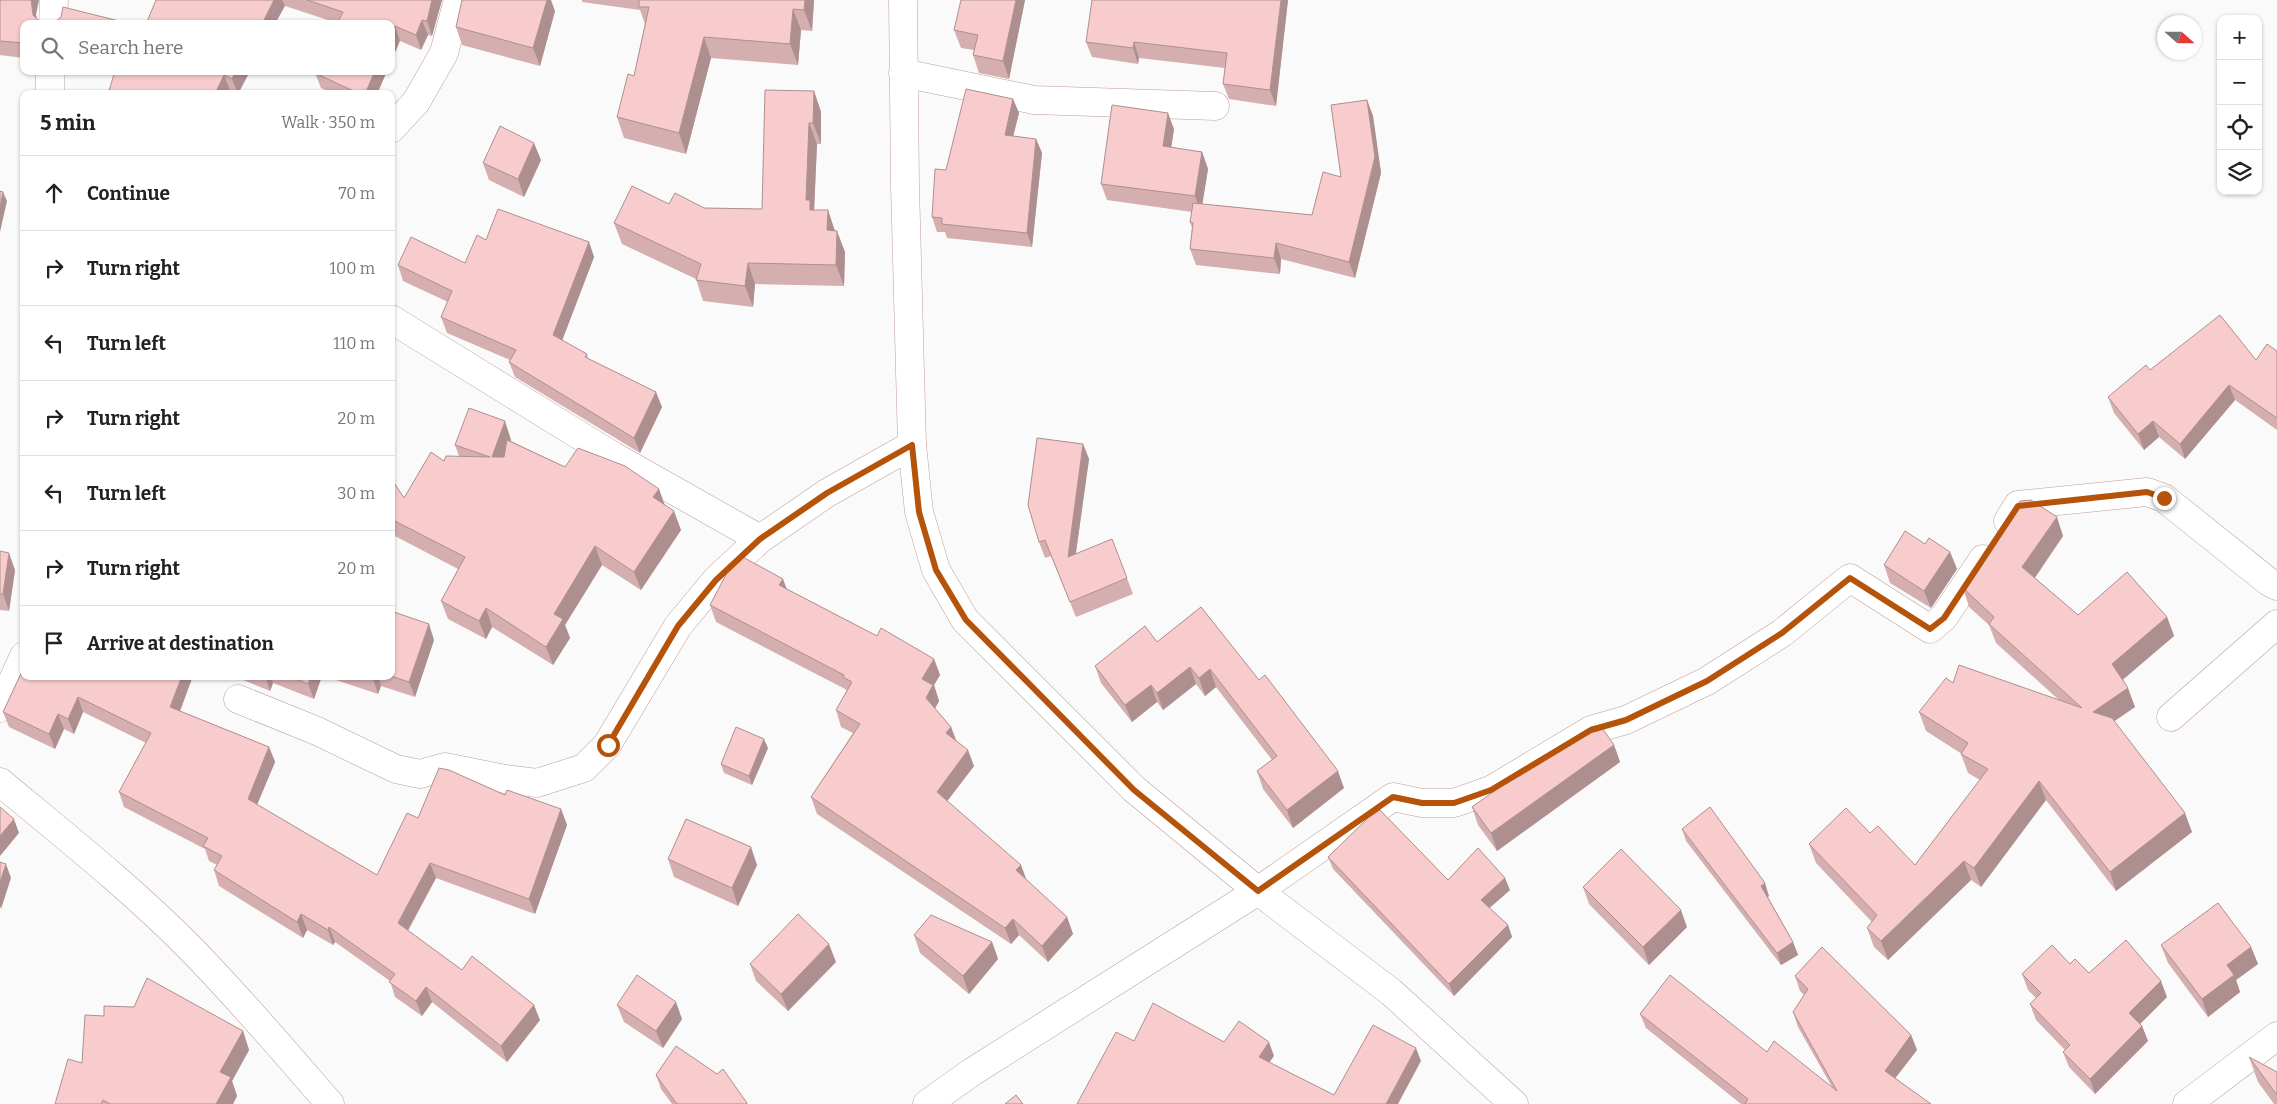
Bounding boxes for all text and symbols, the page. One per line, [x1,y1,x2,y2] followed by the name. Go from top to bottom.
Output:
[2157,15,2202,60] north arrow
[2217,15,2262,195] map controls
[2217,15,2262,60] button: +
[20,20,395,75] search box
[38,34,66,62] icon: search
[78,36,183,59] text: Search here
[2217,60,2262,105] button: −
[2217,105,2262,150] button: locate
[40,110,96,136] text: 5 min
[281,113,375,132] text: Walk · 350 m
[2217,150,2262,195] button: layers
[40,179,68,207] icon: ahead
[87,182,170,205] text: Continue
[339,184,375,203] text: 70 m
[40,254,68,282] icon: right
[87,257,180,280] text: Turn right
[330,259,375,278] text: 100 m
[40,329,68,357] icon: left
[87,332,166,355] text: Turn left
[333,334,375,353] text: 110 m
[40,404,68,432] icon: right
[87,407,180,430] text: Turn right
[338,409,375,428] text: 20 m
[40,479,68,507] icon: left
[87,482,166,505] text: Turn left
[337,484,375,503] text: 30 m
[2153,487,2176,510] route end
[40,554,68,582] icon: right
[87,557,180,580] text: Turn right
[338,559,375,578] text: 20 m
[40,629,68,657] icon: arrive
[87,632,274,655] text: Arrive at destination
[597,734,620,757] route start

